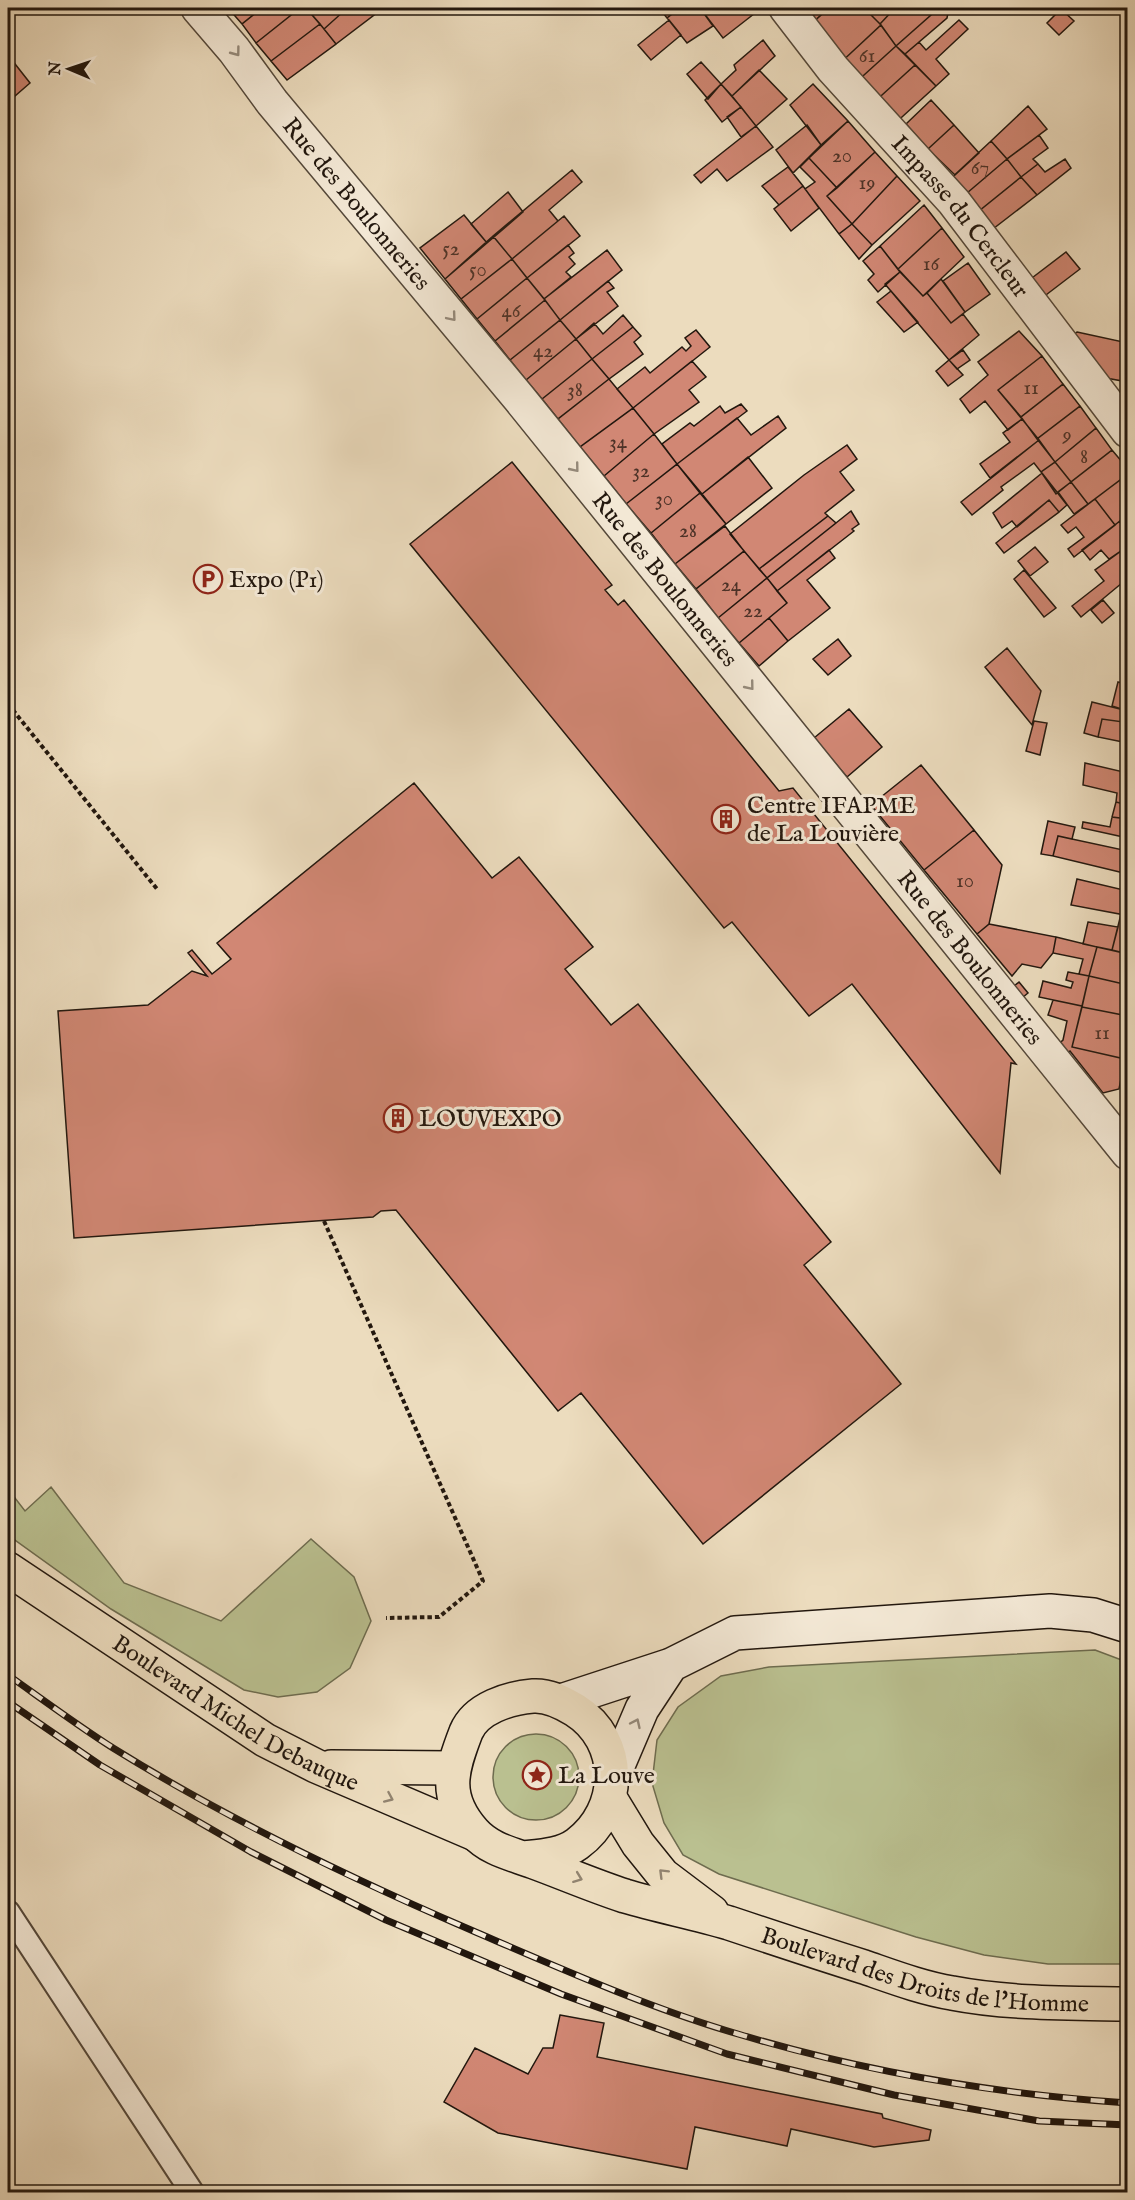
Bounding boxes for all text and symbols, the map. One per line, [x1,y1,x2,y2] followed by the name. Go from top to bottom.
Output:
[39,39,99,99] north arrow
[859,43,875,70] house number: 61
[229,46,240,57] one-way arrow
[46,61,66,77] text: N
[274,112,437,297] street label: Rue des Boulonneries
[884,129,1036,305] street label: Impasse du Cercleur
[832,143,852,170] house number: 20
[971,155,989,182] house number: 67
[859,170,876,197] house number: 19
[442,236,460,263] house number: 52
[923,251,940,278] house number: 16
[469,257,487,284] house number: 50
[501,298,522,325] house number: 46
[445,310,456,321] one-way arrow
[533,338,553,365] house number: 42
[1023,375,1039,402] house number: 11
[567,377,583,404] house number: 38
[1061,422,1072,449] house number: 9
[609,429,628,456] house number: 34
[1080,444,1088,471] house number: 8
[632,458,650,485] house number: 32
[568,462,579,473] one-way arrow
[584,486,744,674] street label: Rue des Boulonneries
[655,486,673,513] house number: 30
[679,518,697,545] house number: 28
[192,563,224,595] parking icon: Expo (P1)
[229,565,324,596] place label: Expo (P1)
[721,572,742,599] house number: 24
[743,598,763,625] house number: 22
[743,679,754,690] one-way arrow
[747,791,915,850] place label: Centre IFAPME de La Louvière
[710,803,742,835] building icon: Centre IFAPME de La Louvière
[889,865,1049,1052] street label: Rue des Boulonneries
[956,868,974,895] house number: 10
[1094,1020,1110,1047] house number: 11
[382,1102,414,1134] building icon: LOUVEXPO
[419,1104,562,1135] place label: LOUVEXPO
[106,1629,363,1799] street label: Boulevard Michel Debauque
[629,1719,641,1730] one-way arrow
[521,1759,553,1791] place icon: La Louve
[558,1761,655,1792] place label: La Louve
[382,1791,393,1803] one-way arrow
[659,1870,670,1880] one-way arrow
[572,1871,583,1883] one-way arrow
[757,1921,1089,2020] street label: Boulevard des Droits de l'Homme

